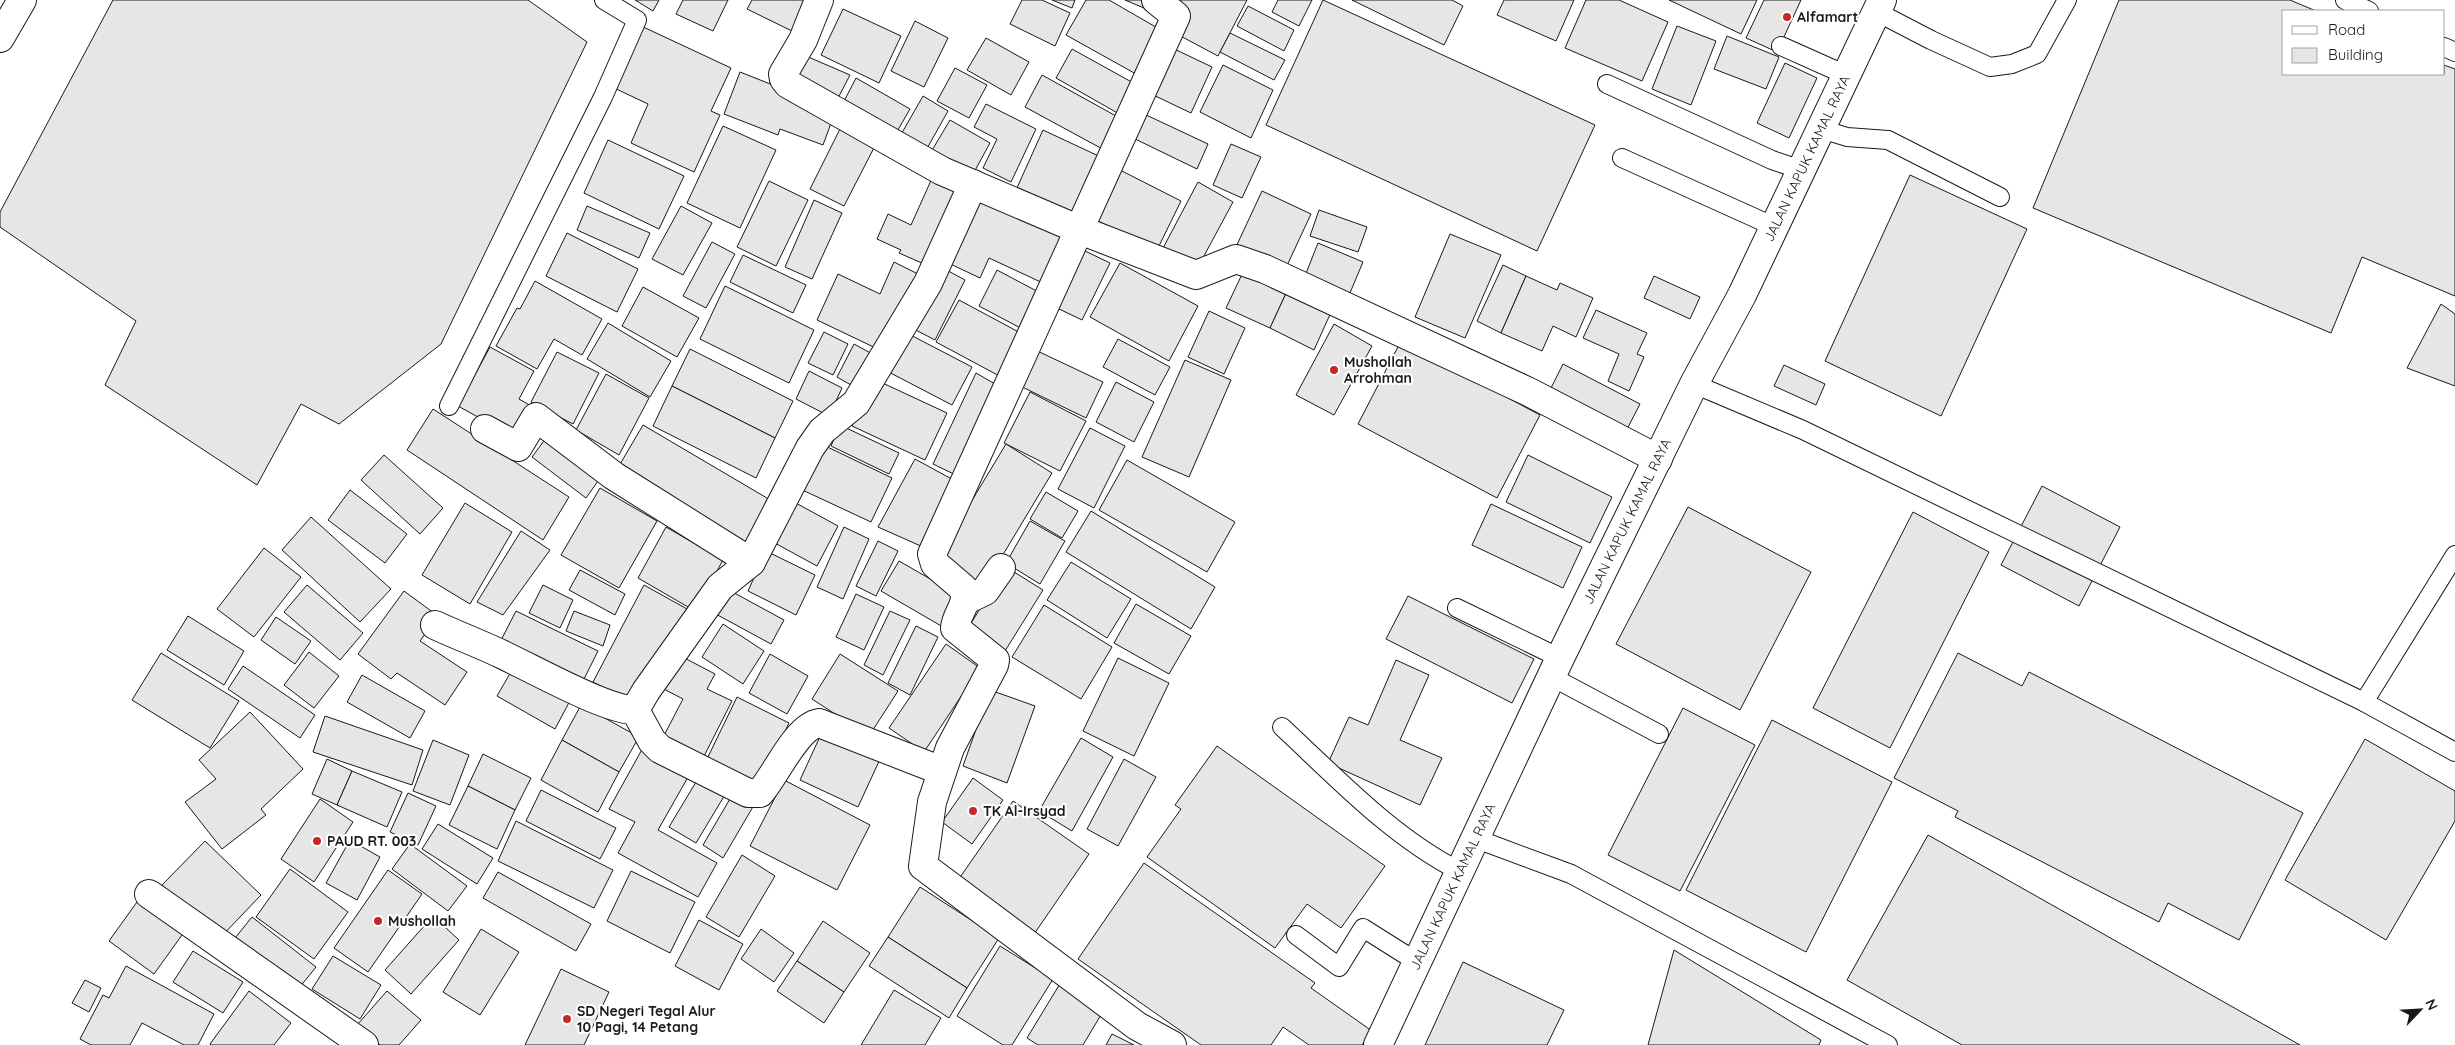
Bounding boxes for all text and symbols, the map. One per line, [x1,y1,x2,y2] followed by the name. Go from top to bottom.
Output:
[1797,8,1858,26] place label: Alfamart
[2282,10,2445,75] legend
[1781,11,1793,23] marker: Alfamart
[2328,20,2365,39] text: Road
[2328,45,2383,64] text: Building
[1760,72,1854,245] street label: JALAN KAPUK KAMAL RAYA
[1344,353,1412,387] place label: Mushollah Arrohman
[1328,364,1340,376] marker: Mushollah Arrohman
[1579,435,1675,607] street label: JALAN KAPUK KAMAL RAYA
[1406,800,1499,973] street label: JALAN KAPUK KAMAL RAYA
[983,802,1066,820] place label: TK Al-Irsyad
[967,805,979,817] marker: TK Al-Irsyad
[327,832,416,850] place label: PAUD RT. 003
[311,835,323,847] marker: PAUD RT. 003
[388,912,456,930] place label: Mushollah
[372,915,384,927] marker: Mushollah
[2395,985,2445,1035] north arrow
[2421,996,2442,1013] text: N
[577,1002,716,1036] place label: SD Negeri Tegal Alur 10 Pagi, 14 Petang
[561,1013,573,1025] marker: SD Negeri Tegal Alur 10 Pagi, 14 Petang

